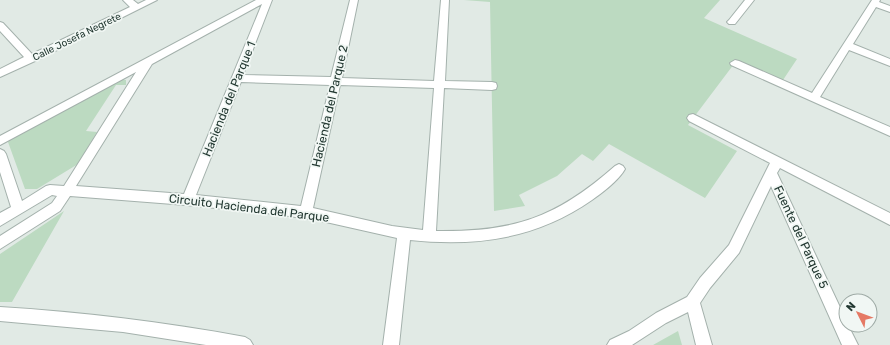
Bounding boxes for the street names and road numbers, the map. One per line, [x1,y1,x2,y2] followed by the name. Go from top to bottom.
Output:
[31,10,124,64] street label: Calle Josefa Negrete
[199,39,259,159] street label: Hacienda del Parque 1
[309,44,351,168] street label: Hacienda del Parque 2
[771,183,831,291] street label: Fuente del Parque 5
[168,191,330,225] street label: Circuito Hacienda del Parque

